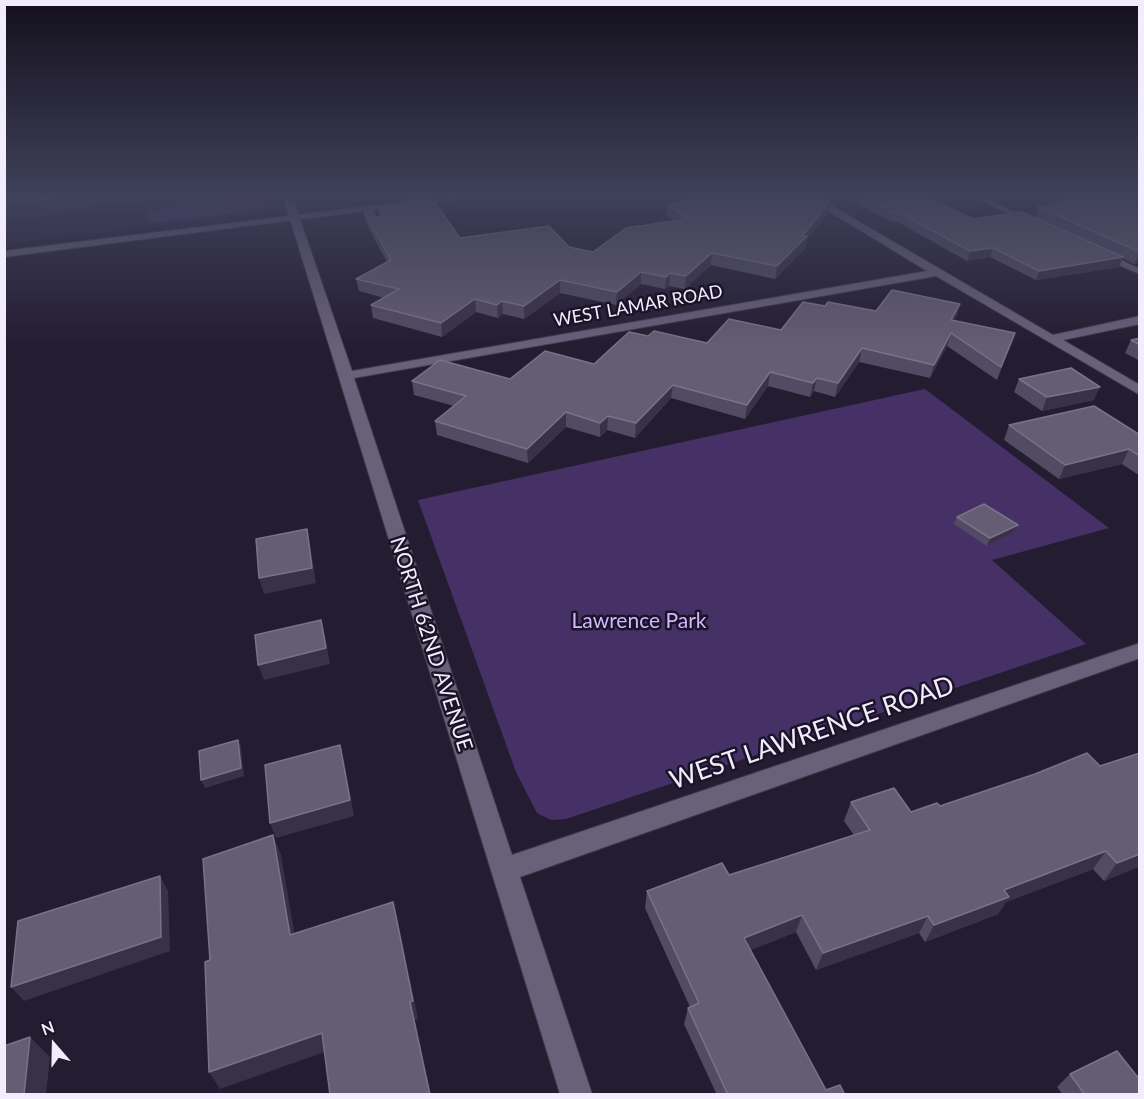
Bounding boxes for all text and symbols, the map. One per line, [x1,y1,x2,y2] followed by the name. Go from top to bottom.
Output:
[552,280,724,332] street label: WEST LAMAR ROAD
[384,534,478,754] street label: NORTH 62ND AVENUE
[572,608,706,634] park label: Lawrence Park
[666,670,958,796] street label: WEST LAWRENCE ROAD
[24,1015,84,1075] north arrow
[39,1017,57,1039] text: N

